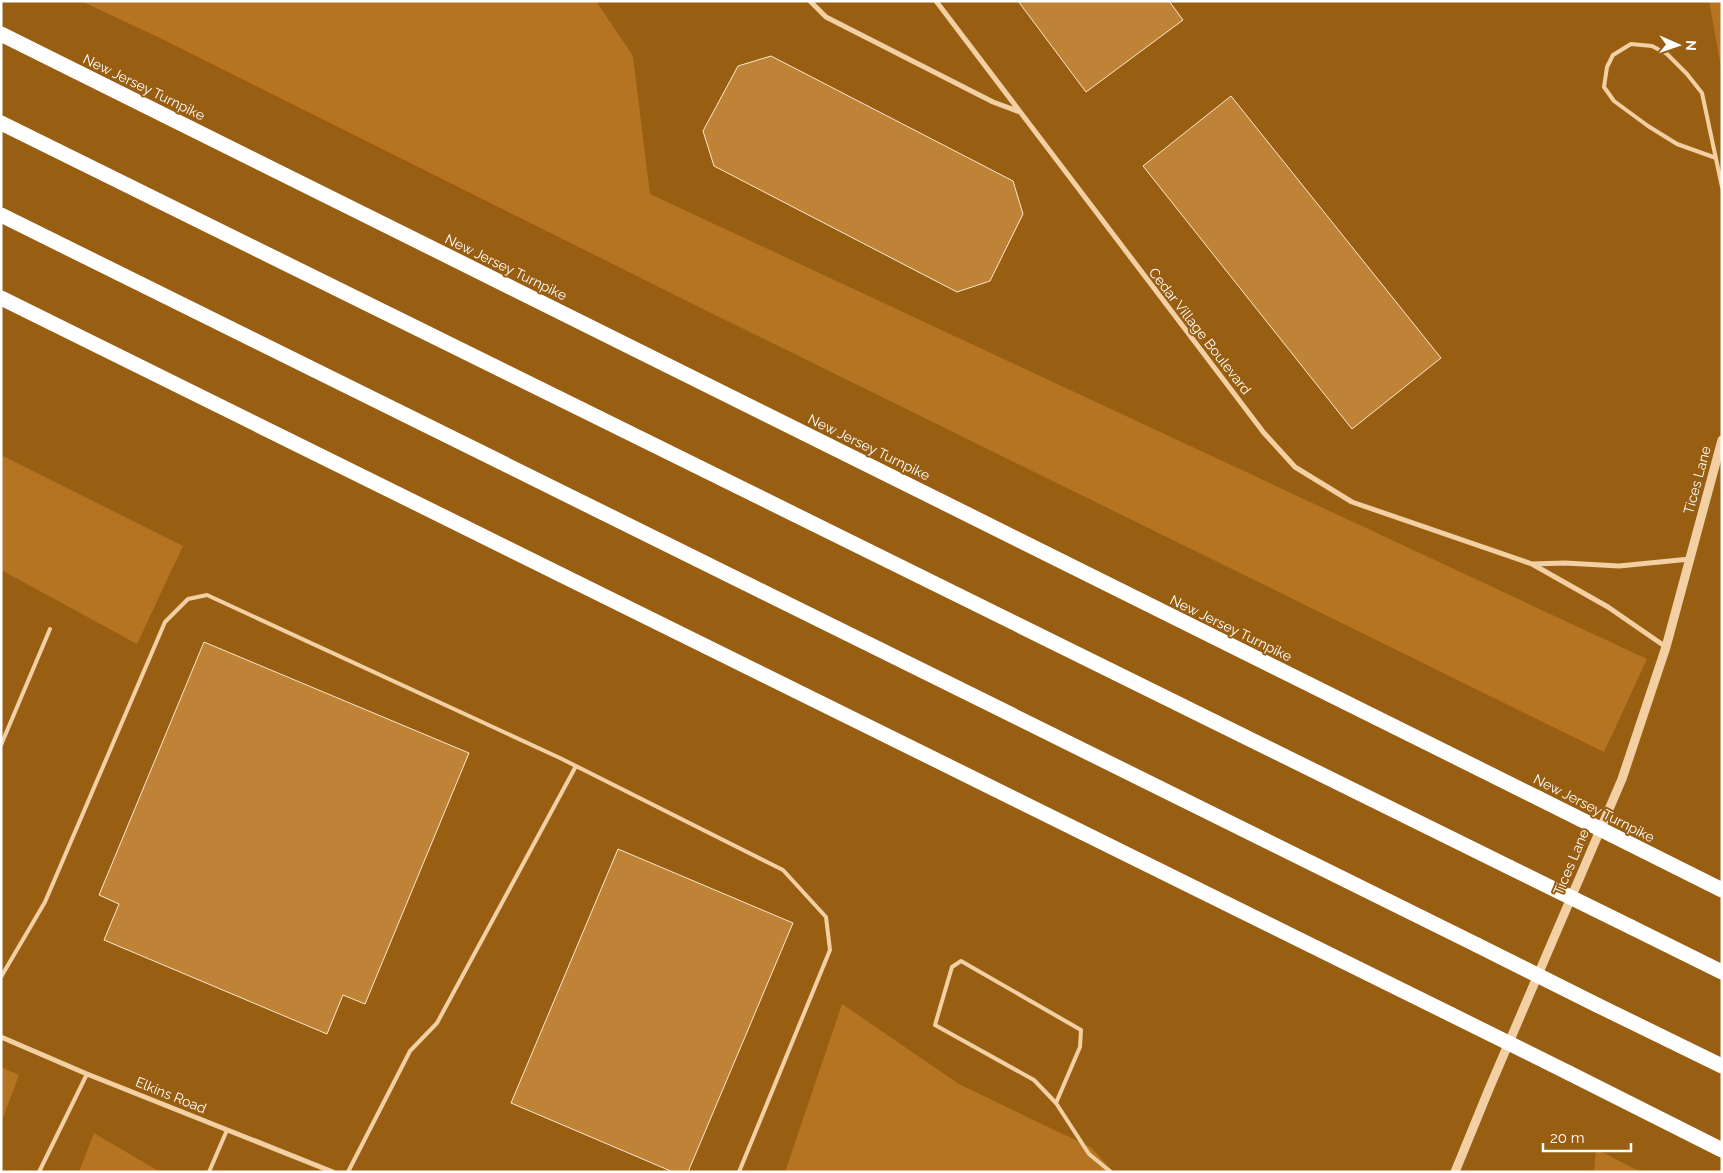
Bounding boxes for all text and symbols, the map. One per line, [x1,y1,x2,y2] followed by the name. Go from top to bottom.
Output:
[1653,20,1703,70] north arrow
[1683,40,1699,51] text: N
[80,51,208,123] street label: New Jersey Turnpike
[442,231,570,303] street label: New Jersey Turnpike
[1146,265,1254,397] street label: Cedar Village Boulevard
[805,411,933,483] street label: New Jersey Turnpike
[1680,444,1714,516] street label: Tices Lane
[1167,592,1295,664] street label: New Jersey Turnpike
[1531,771,1657,845] street label: New Jersey Turnpike
[1550,827,1592,897] street label: Tices Lane
[133,1074,209,1116] street label: Elkins Road
[1543,1120,1630,1152] scale bar
[1550,1129,1585,1147] text: 20 m

